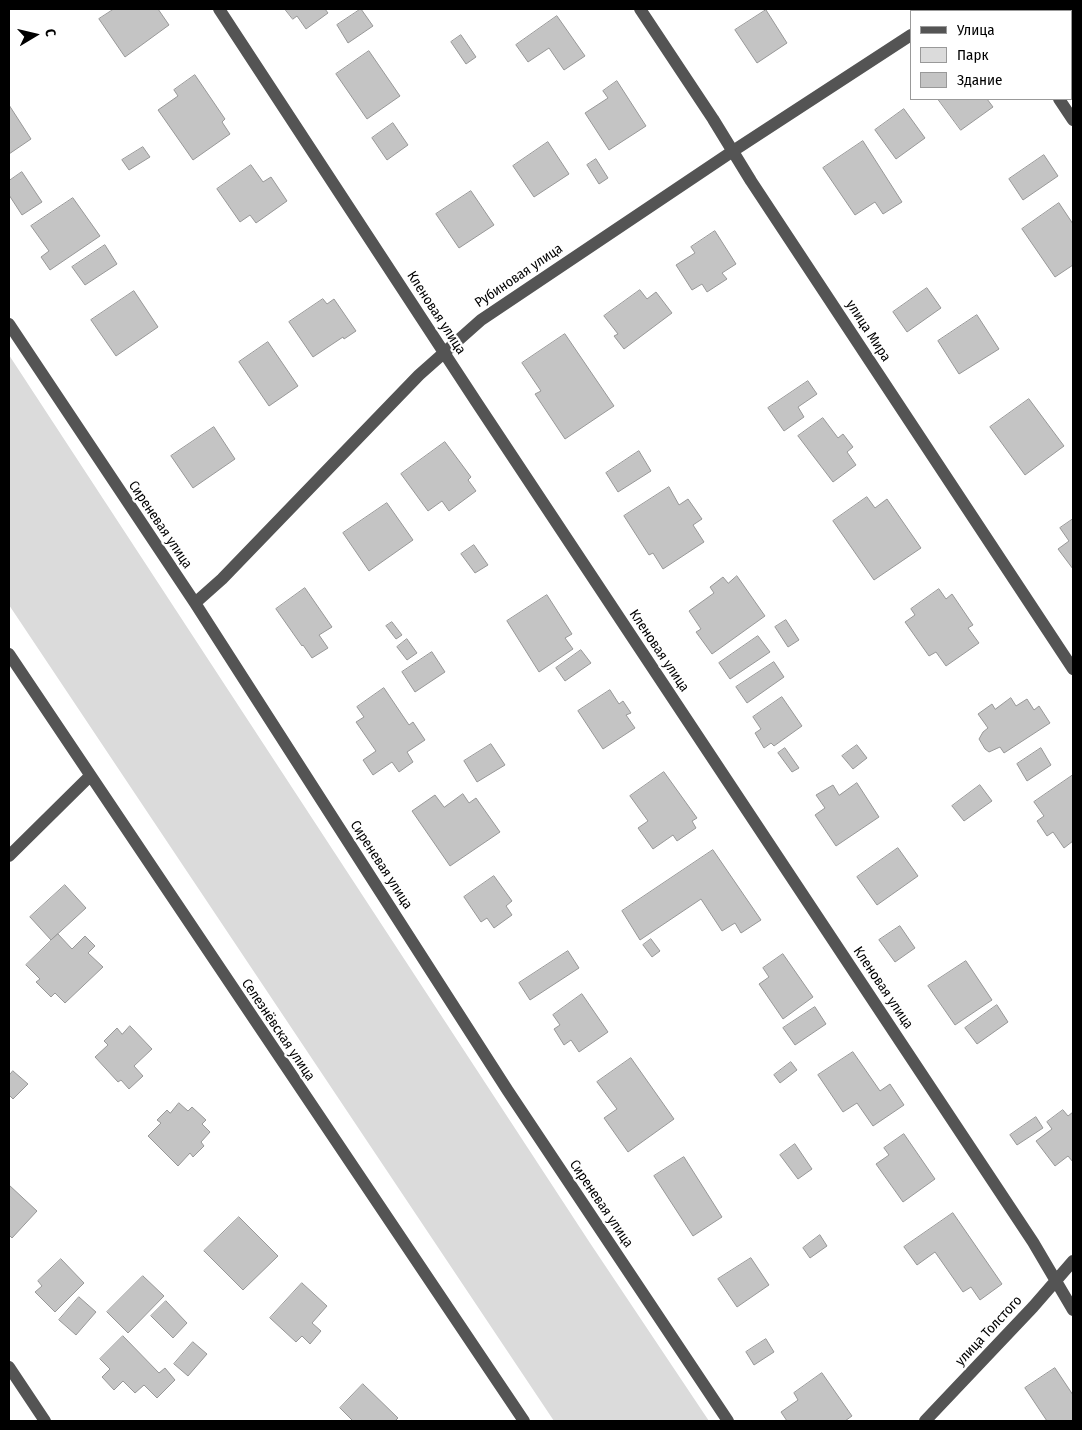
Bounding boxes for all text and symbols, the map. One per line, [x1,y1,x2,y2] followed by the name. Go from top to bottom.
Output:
[10,10,60,60] north arrow
[910,10,1072,100] legend
[957,21,995,39] text: Улица
[41,28,59,38] text: С
[957,46,988,64] text: Парк
[957,71,1003,89] text: Здание
[472,240,566,312] street label: Рубиновая улица
[403,268,469,358] street label: Кленовая улица
[842,297,894,365] street label: улица Мира
[124,478,196,572] street label: Сиреневая улица
[625,607,693,695] street label: Кленовая улица
[346,818,416,912] street label: Сиреневая улица
[849,944,917,1032] street label: Кленовая улица
[238,976,318,1084] street label: Селезнёвская улица
[565,1157,637,1251] street label: Сиреневая улица
[952,1293,1026,1369] street label: улица Толстого

